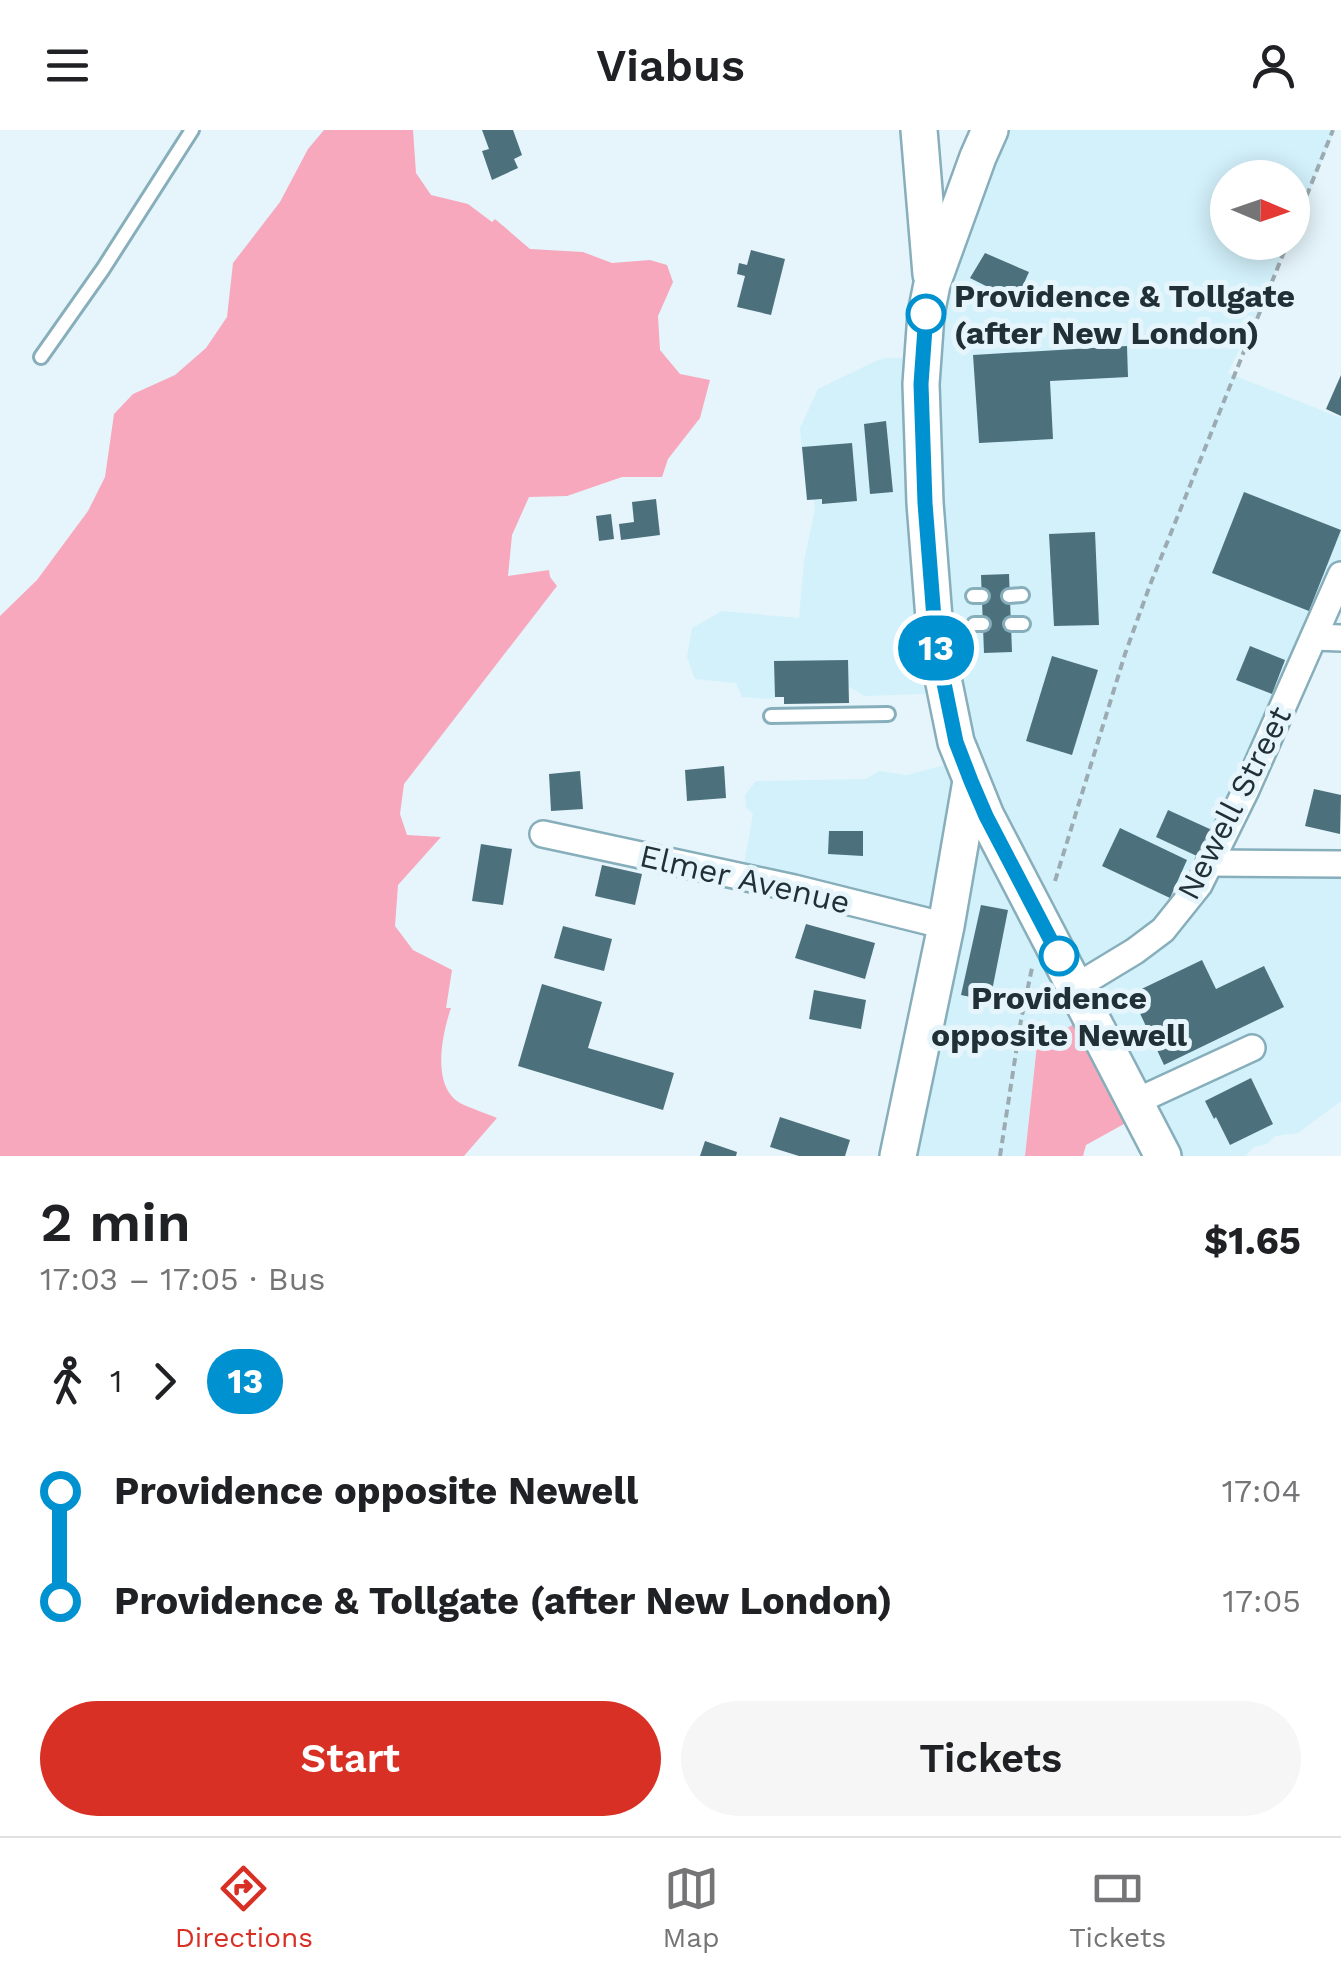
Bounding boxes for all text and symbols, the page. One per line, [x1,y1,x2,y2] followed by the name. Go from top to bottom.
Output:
[40,38,95,93] icon: menu
[1246,38,1301,93] icon: person
[596,39,745,92] text: Viabus
[1210,160,1310,260] north arrow
[1210,160,1310,260] map controls
[954,277,1295,352] place label: Providence & Tollgate (after New London)
[907,295,945,333] marker: Providence & Tollgate (after New London)
[891,616,981,680] line badge: 13
[918,627,954,669] text: 13
[1169,700,1299,906] street label: Newell Street
[636,836,854,922] street label: Elmer Avenue
[1040,937,1078,975] marker: Providence opposite Newell
[931,979,1188,1054] place label: Providence opposite Newell
[40,1190,191,1254] text: 2 min
[1204,1219,1301,1263] text: $1.65
[40,1260,325,1298] text: 17:03 – 17:05 · Bus
[40,1354,95,1409] icon: walk
[137,1354,192,1409] icon: forward
[227,1360,263,1402] text: 13
[110,1362,122,1400] text: 1
[114,1469,638,1513] text: Providence opposite Newell
[1222,1472,1301,1510] text: 17:04
[114,1579,892,1623] text: Providence & Tollgate (after New London)
[1223,1582,1301,1620] text: 17:05
[40,1701,661,1816] button: Start
[681,1701,1301,1816] button: Tickets
[175,1861,313,1954] tab: Directions
[663,1861,720,1954] tab: Map
[1069,1861,1166,1954] tab: Tickets

